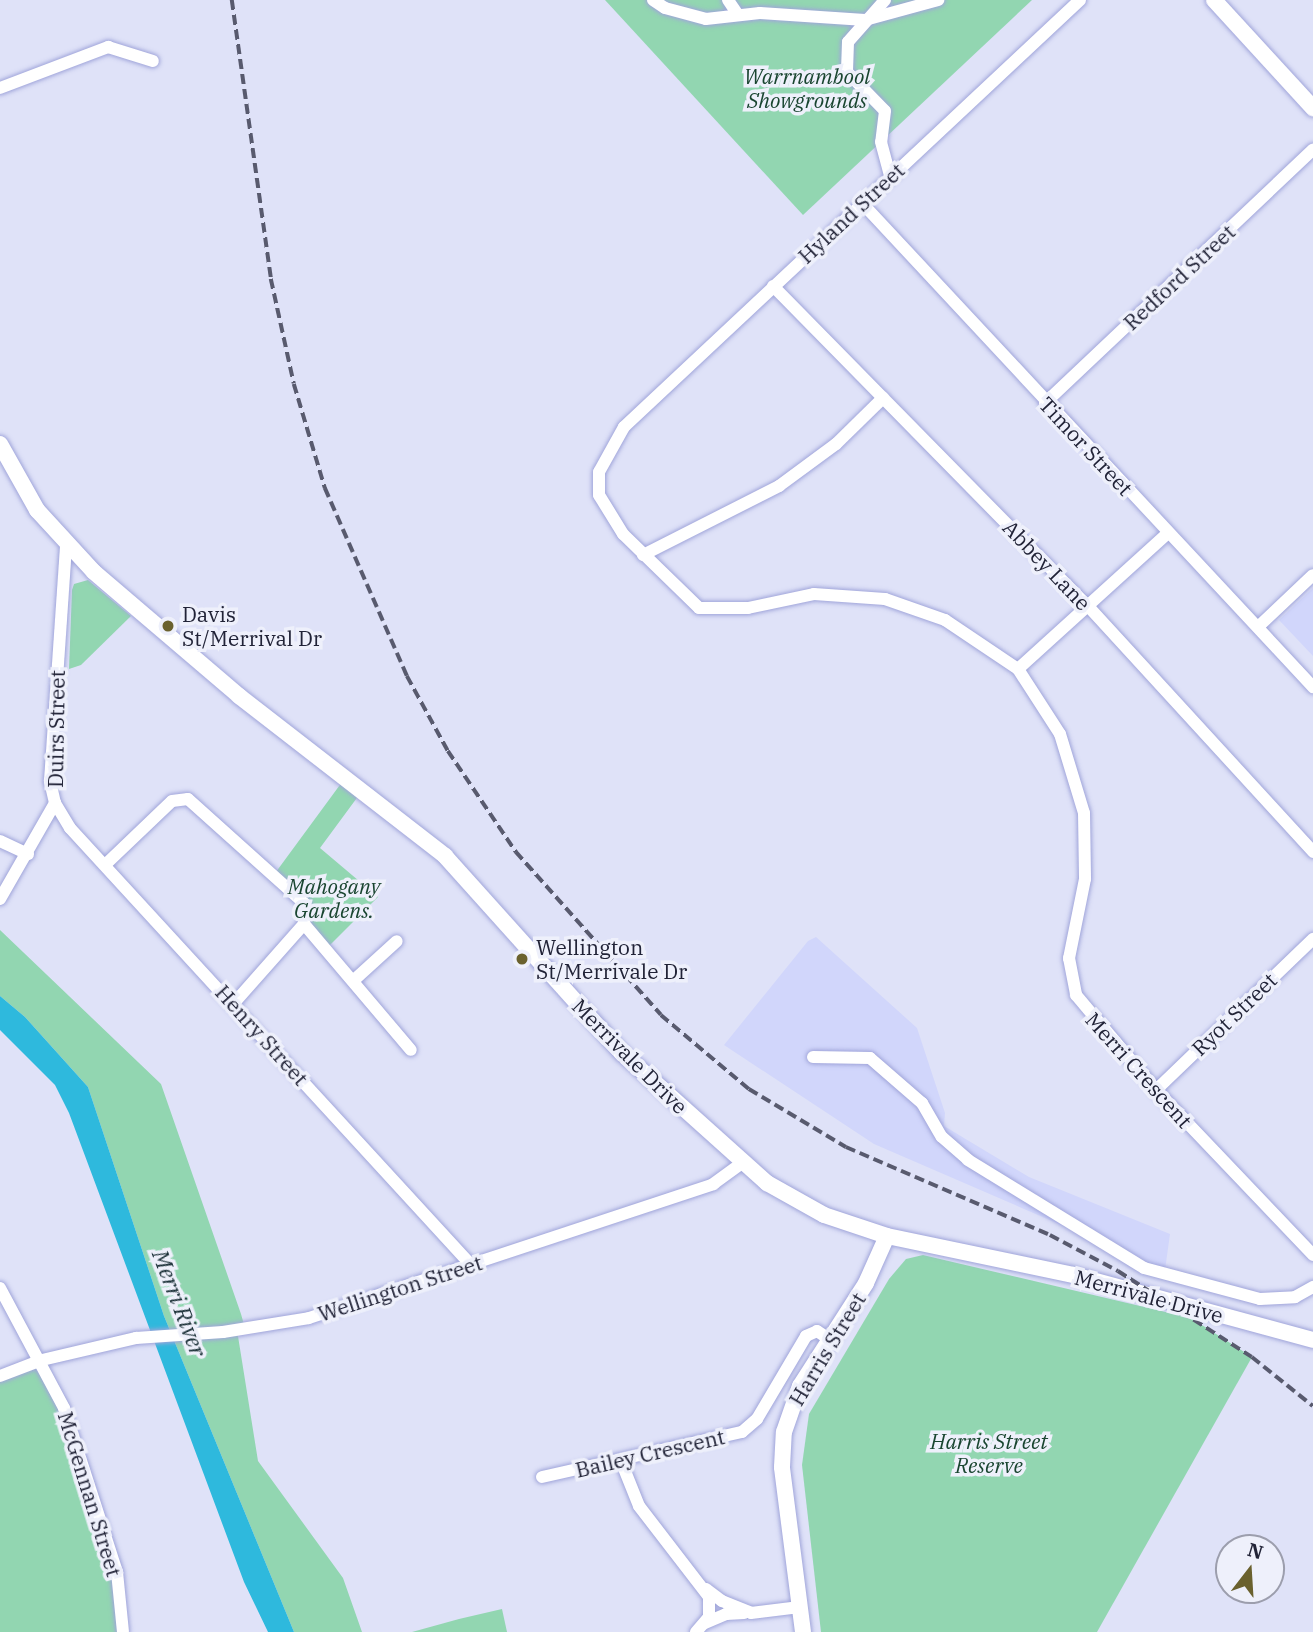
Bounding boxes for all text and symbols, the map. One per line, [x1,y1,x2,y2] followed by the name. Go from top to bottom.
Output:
[744,63,870,113] park label: Warrnambool Showgrounds
[793,158,909,268] street label: Hyland Street
[1118,219,1240,335] street label: Redford Street
[1034,392,1138,500] street label: Timor Street
[998,515,1096,615] street label: Abbey Lane
[182,601,322,651] place label: Davis St/Merrival Dr
[160,618,176,634] marker: Davis St/Merrival Dr
[42,670,70,788] street label: Duirs Street
[288,873,380,923] park label: Mahogany Gardens.
[536,934,687,984] place label: Wellington St/Merrivale Dr
[514,951,530,967] marker: Wellington St/Merrivale Dr
[1186,967,1282,1061] street label: Ryot Street
[210,980,314,1090] street label: Henry Street
[567,993,693,1119] street label: Merrivale Drive
[1081,1007,1197,1133] street label: Merri Crescent
[147,1246,213,1360] water label: Merri River
[315,1250,485,1326] street label: Wellington Street
[1072,1264,1226,1328] street label: Merrivale Drive
[783,1288,871,1410] street label: Harris Street
[53,1408,127,1580] street label: McGennan Street
[573,1424,727,1482] street label: Bailey Crescent
[930,1428,1048,1478] park label: Harris Street Reserve
[1215,1534,1285,1604] north arrow
[1245,1537,1266,1565] text: N

